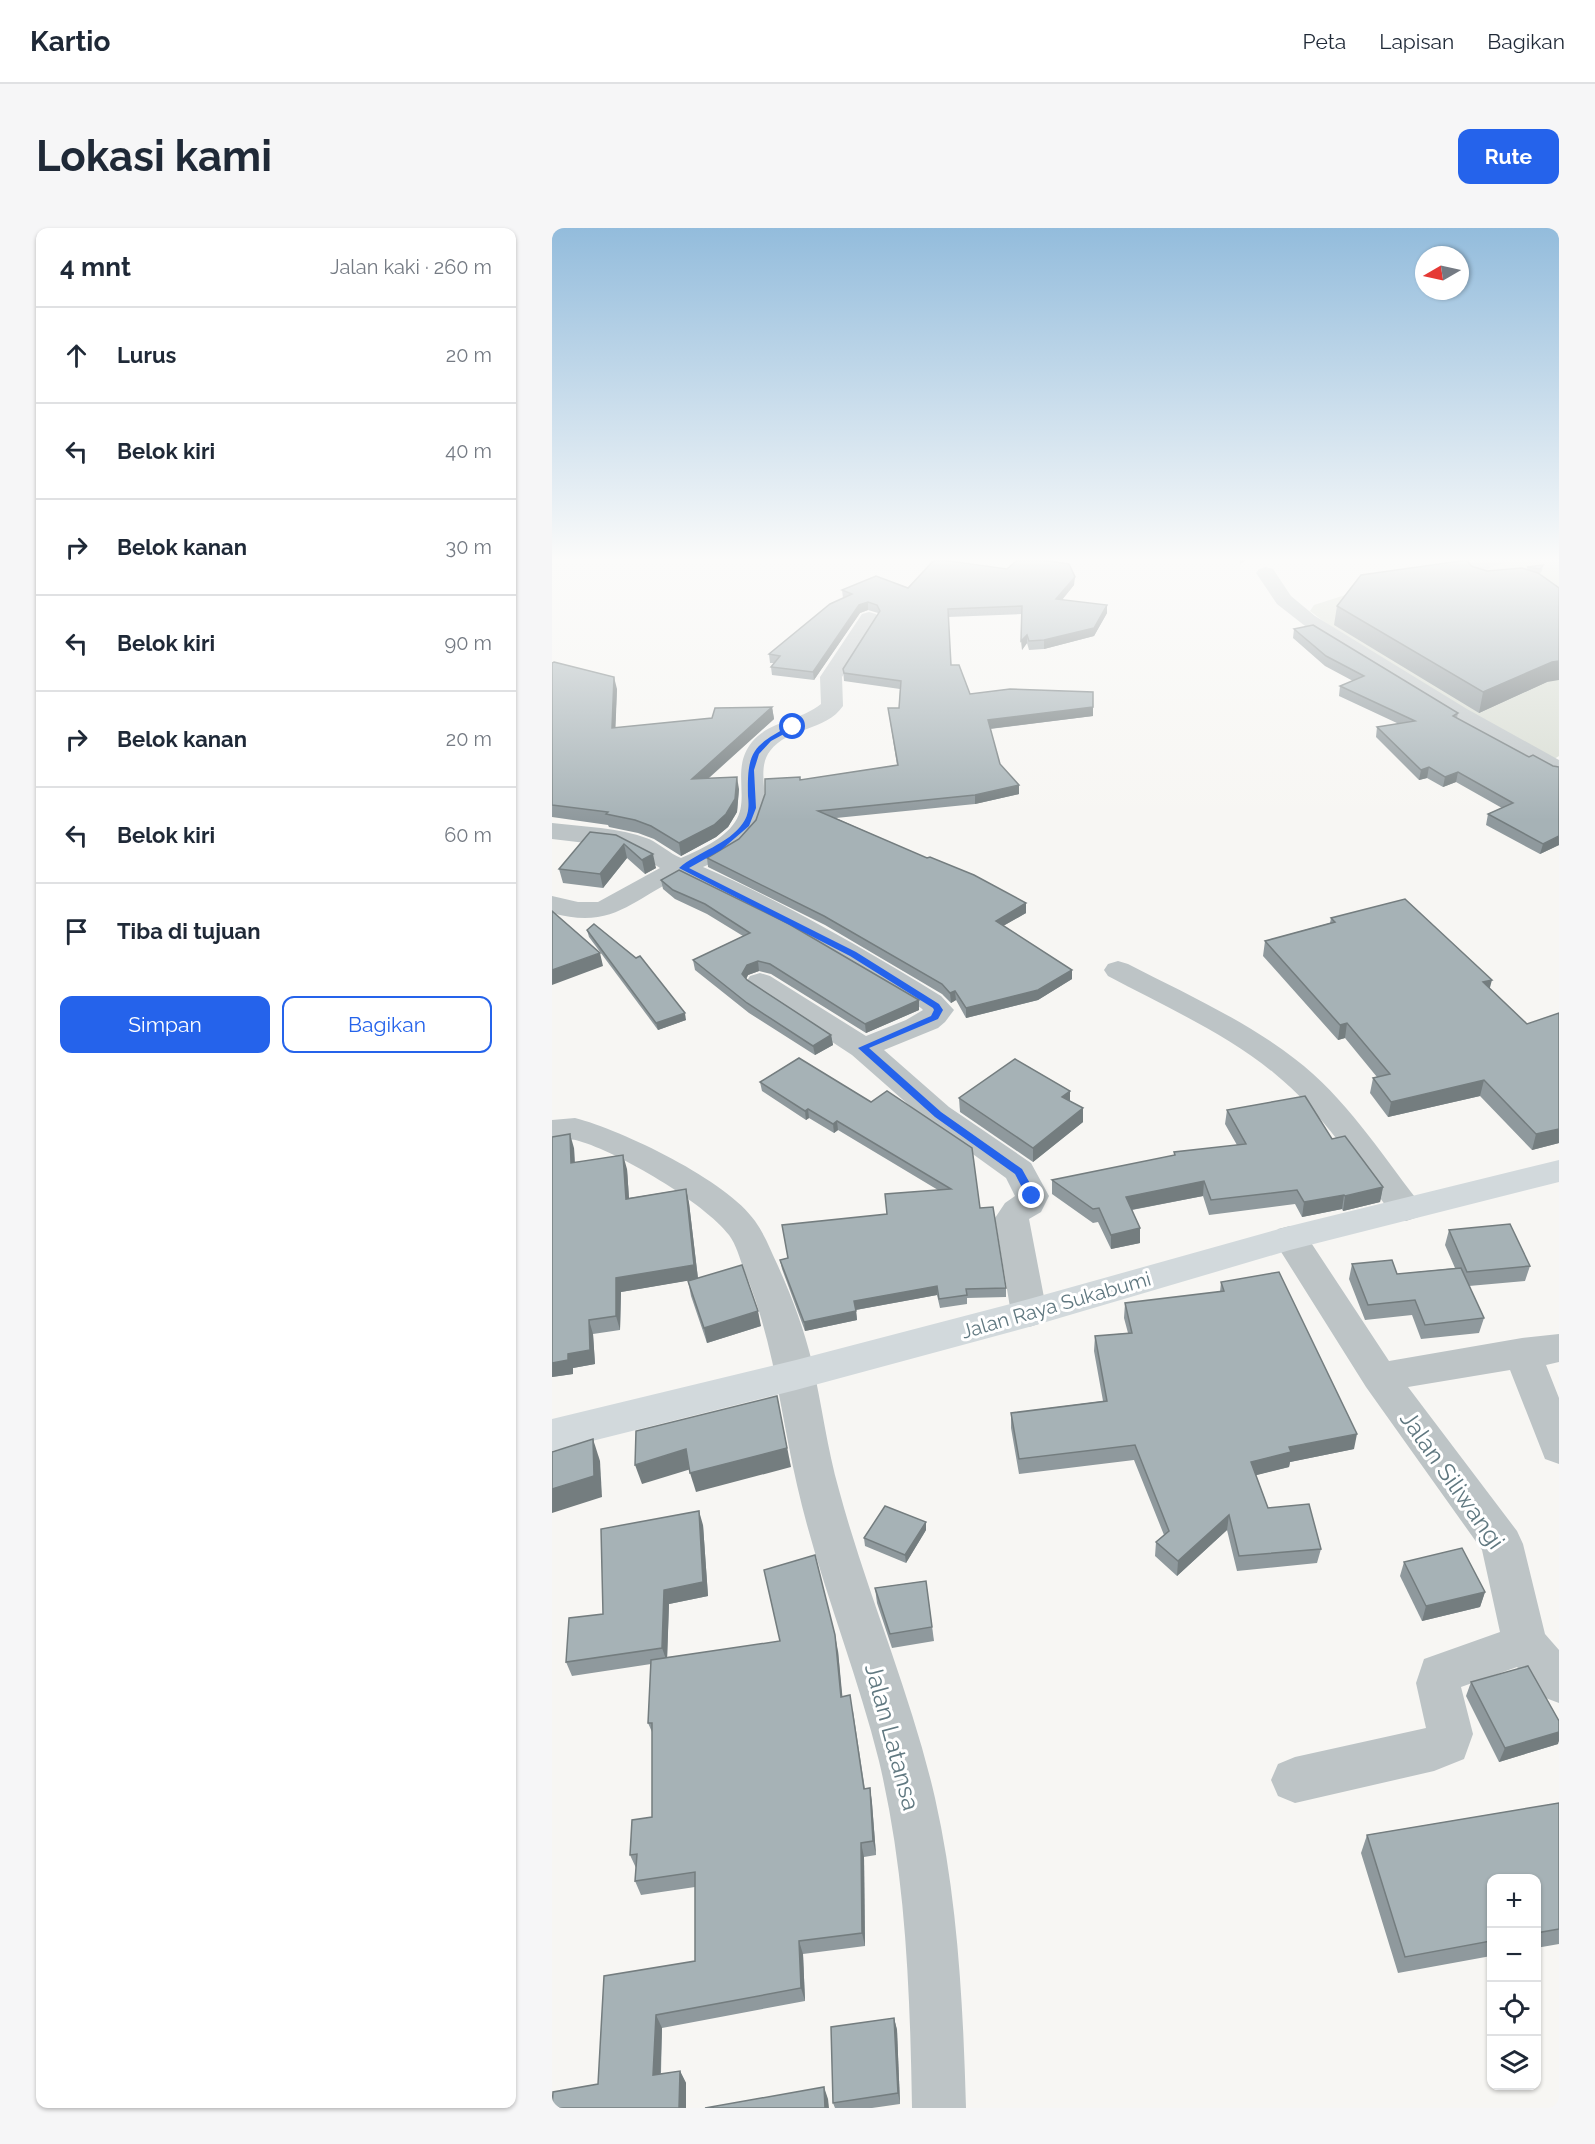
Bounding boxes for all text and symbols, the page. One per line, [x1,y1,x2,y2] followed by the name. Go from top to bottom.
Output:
[30,25,110,58] text: Kartio
[1303,29,1346,54] text: Peta
[1379,29,1454,54] text: Lapisan
[1487,29,1565,54] text: Bagikan
[1458,129,1559,184] button: Rute
[36,132,272,181] text: Lokasi kami
[1415,246,1469,300] north arrow
[60,252,131,282] text: 4 mnt
[330,255,492,279] text: Jalan kaki · 260 m
[60,339,93,372] icon: ahead
[117,342,176,368] text: Lurus
[446,343,492,367] text: 20 m
[60,435,93,468] icon: left
[117,438,215,464] text: Belok kiri
[445,439,492,463] text: 40 m
[60,531,93,564] icon: right
[117,534,247,560] text: Belok kanan
[446,535,492,559] text: 30 m
[60,627,93,660] icon: left
[117,630,215,656] text: Belok kiri
[445,631,492,655] text: 90 m
[779,713,805,739] route start
[60,723,93,756] icon: right
[117,726,247,752] text: Belok kanan
[446,727,492,751] text: 20 m
[60,819,93,852] icon: left
[117,822,215,848] text: Belok kiri
[444,823,492,847] text: 60 m
[60,915,93,948] icon: arrive
[117,918,260,944] text: Tiba di tujuan
[60,996,270,1053] button: Simpan
[282,996,492,1053] button: Bagikan
[1018,1182,1044,1208] route end
[959,1266,1153,1344] street label: Jalan Raya Sukabumi
[1394,1405,1511,1554] street label: Jalan Siliwangi
[859,1660,926,1814] street label: Jalan Latansa
[1487,1874,1541,2090] map controls
[1487,1874,1541,1928] button: +
[1487,1928,1541,1982] button: −
[1487,1982,1541,2036] button: locate
[1487,2036,1541,2090] button: layers

